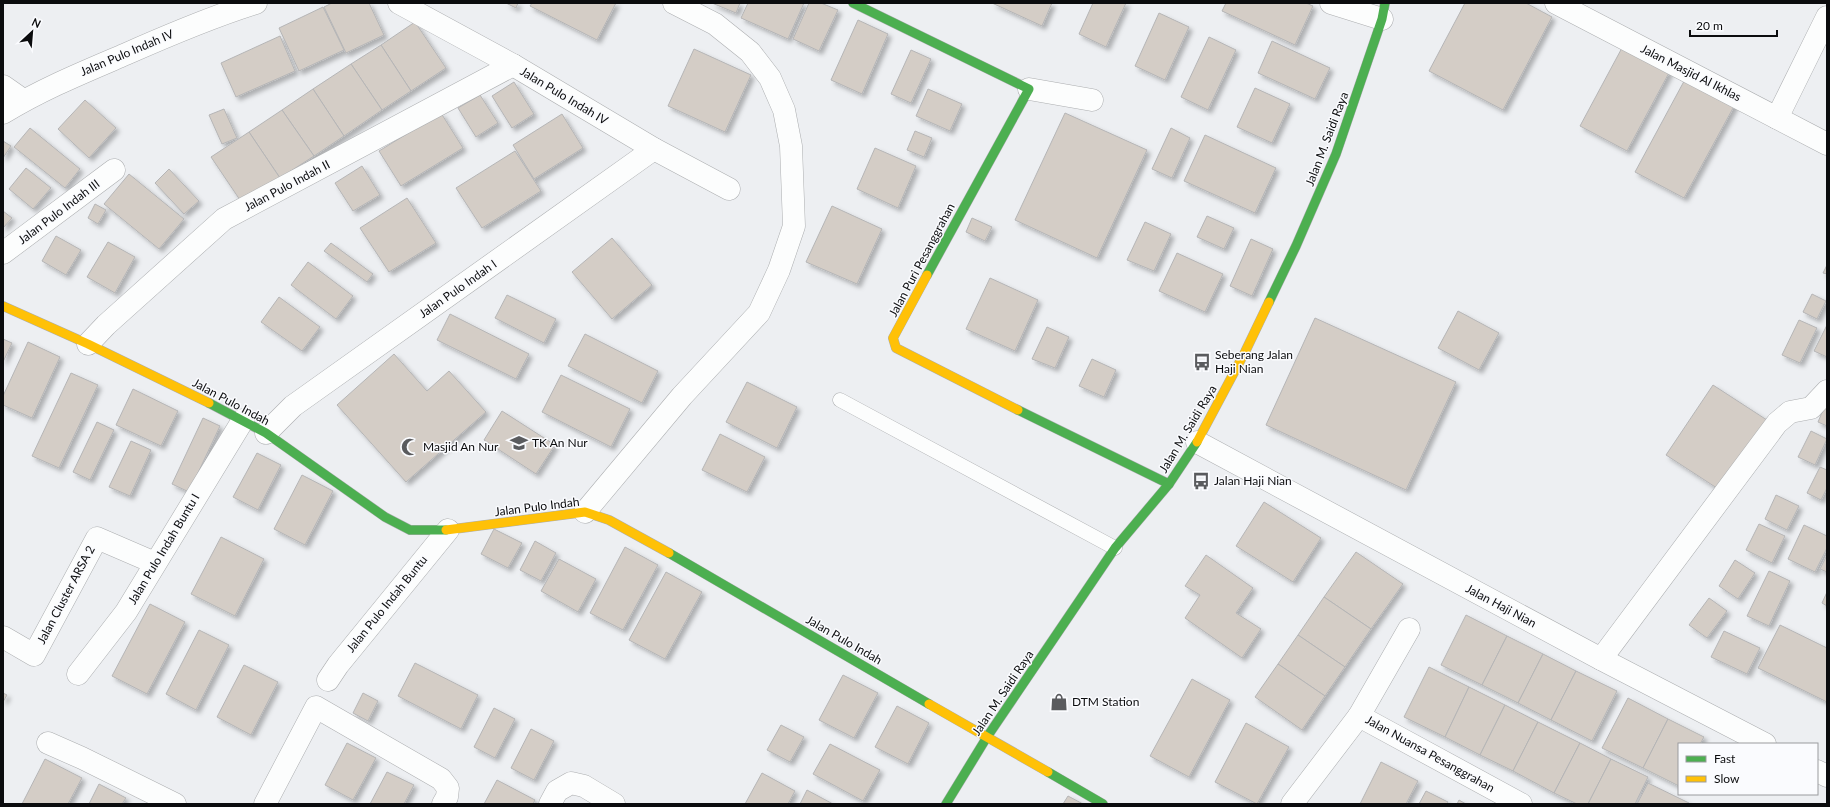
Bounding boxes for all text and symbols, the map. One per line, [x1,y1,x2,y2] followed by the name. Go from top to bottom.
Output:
[12,12,52,52] north arrow
[1690,12,1777,38] scale bar
[30,15,43,30] text: N
[1696,18,1723,33] text: 20 m
[78,26,176,79] street label: Jalan Pulo Indah IV
[1639,41,1744,104] street label: Jalan Masjid Al Ikhlas
[518,63,612,128] street label: Jalan Pulo Indah IV
[1302,90,1351,188] street label: Jalan M. Saidi Raya
[241,157,332,214] street label: Jalan Pulo Indah II
[15,176,103,247] street label: Jalan Pulo Indah III
[885,200,958,319] street label: Jalan Puri Pesanggrahan
[416,256,500,321] street label: Jalan Pulo Indah I
[1215,347,1293,376] place label: Seberang Jalan Haji Nian
[1192,352,1212,372] bus stop icon: Seberang Jalan Haji Nian
[190,375,272,428] street label: Jalan Pulo Indah
[1155,382,1220,475] street label: Jalan M. Saidi Raya
[509,433,529,453] school or university icon: TK An Nur
[532,435,588,450] place label: TK An Nur
[400,437,420,457] mosque icon: Masjid An Nur
[423,439,499,454] place label: Masjid An Nur
[1191,471,1211,491] bus stop icon: Jalan Haji Nian
[1214,473,1292,488] place label: Jalan Haji Nian
[125,491,203,607] street label: Jalan Pulo Indah Buntu I
[494,494,580,519] street label: Jalan Pulo Indah
[33,543,98,647] street label: Jalan Cluster ARSA 2
[343,552,430,655] street label: Jalan Pulo Indah Buntu
[1463,581,1539,630] street label: Jalan Haji Nian
[804,612,885,667] street label: Jalan Pulo Indah
[969,647,1037,738] street label: Jalan M. Saidi Raya
[1049,692,1069,712] shop icon: DTM Station
[1072,694,1139,709] place label: DTM Station
[1363,712,1497,795] street label: Jalan Nuansa Pesanggrahan
[1678,743,1818,795] legend
[1714,751,1736,766] text: Fast
[1714,771,1740,786] text: Slow

